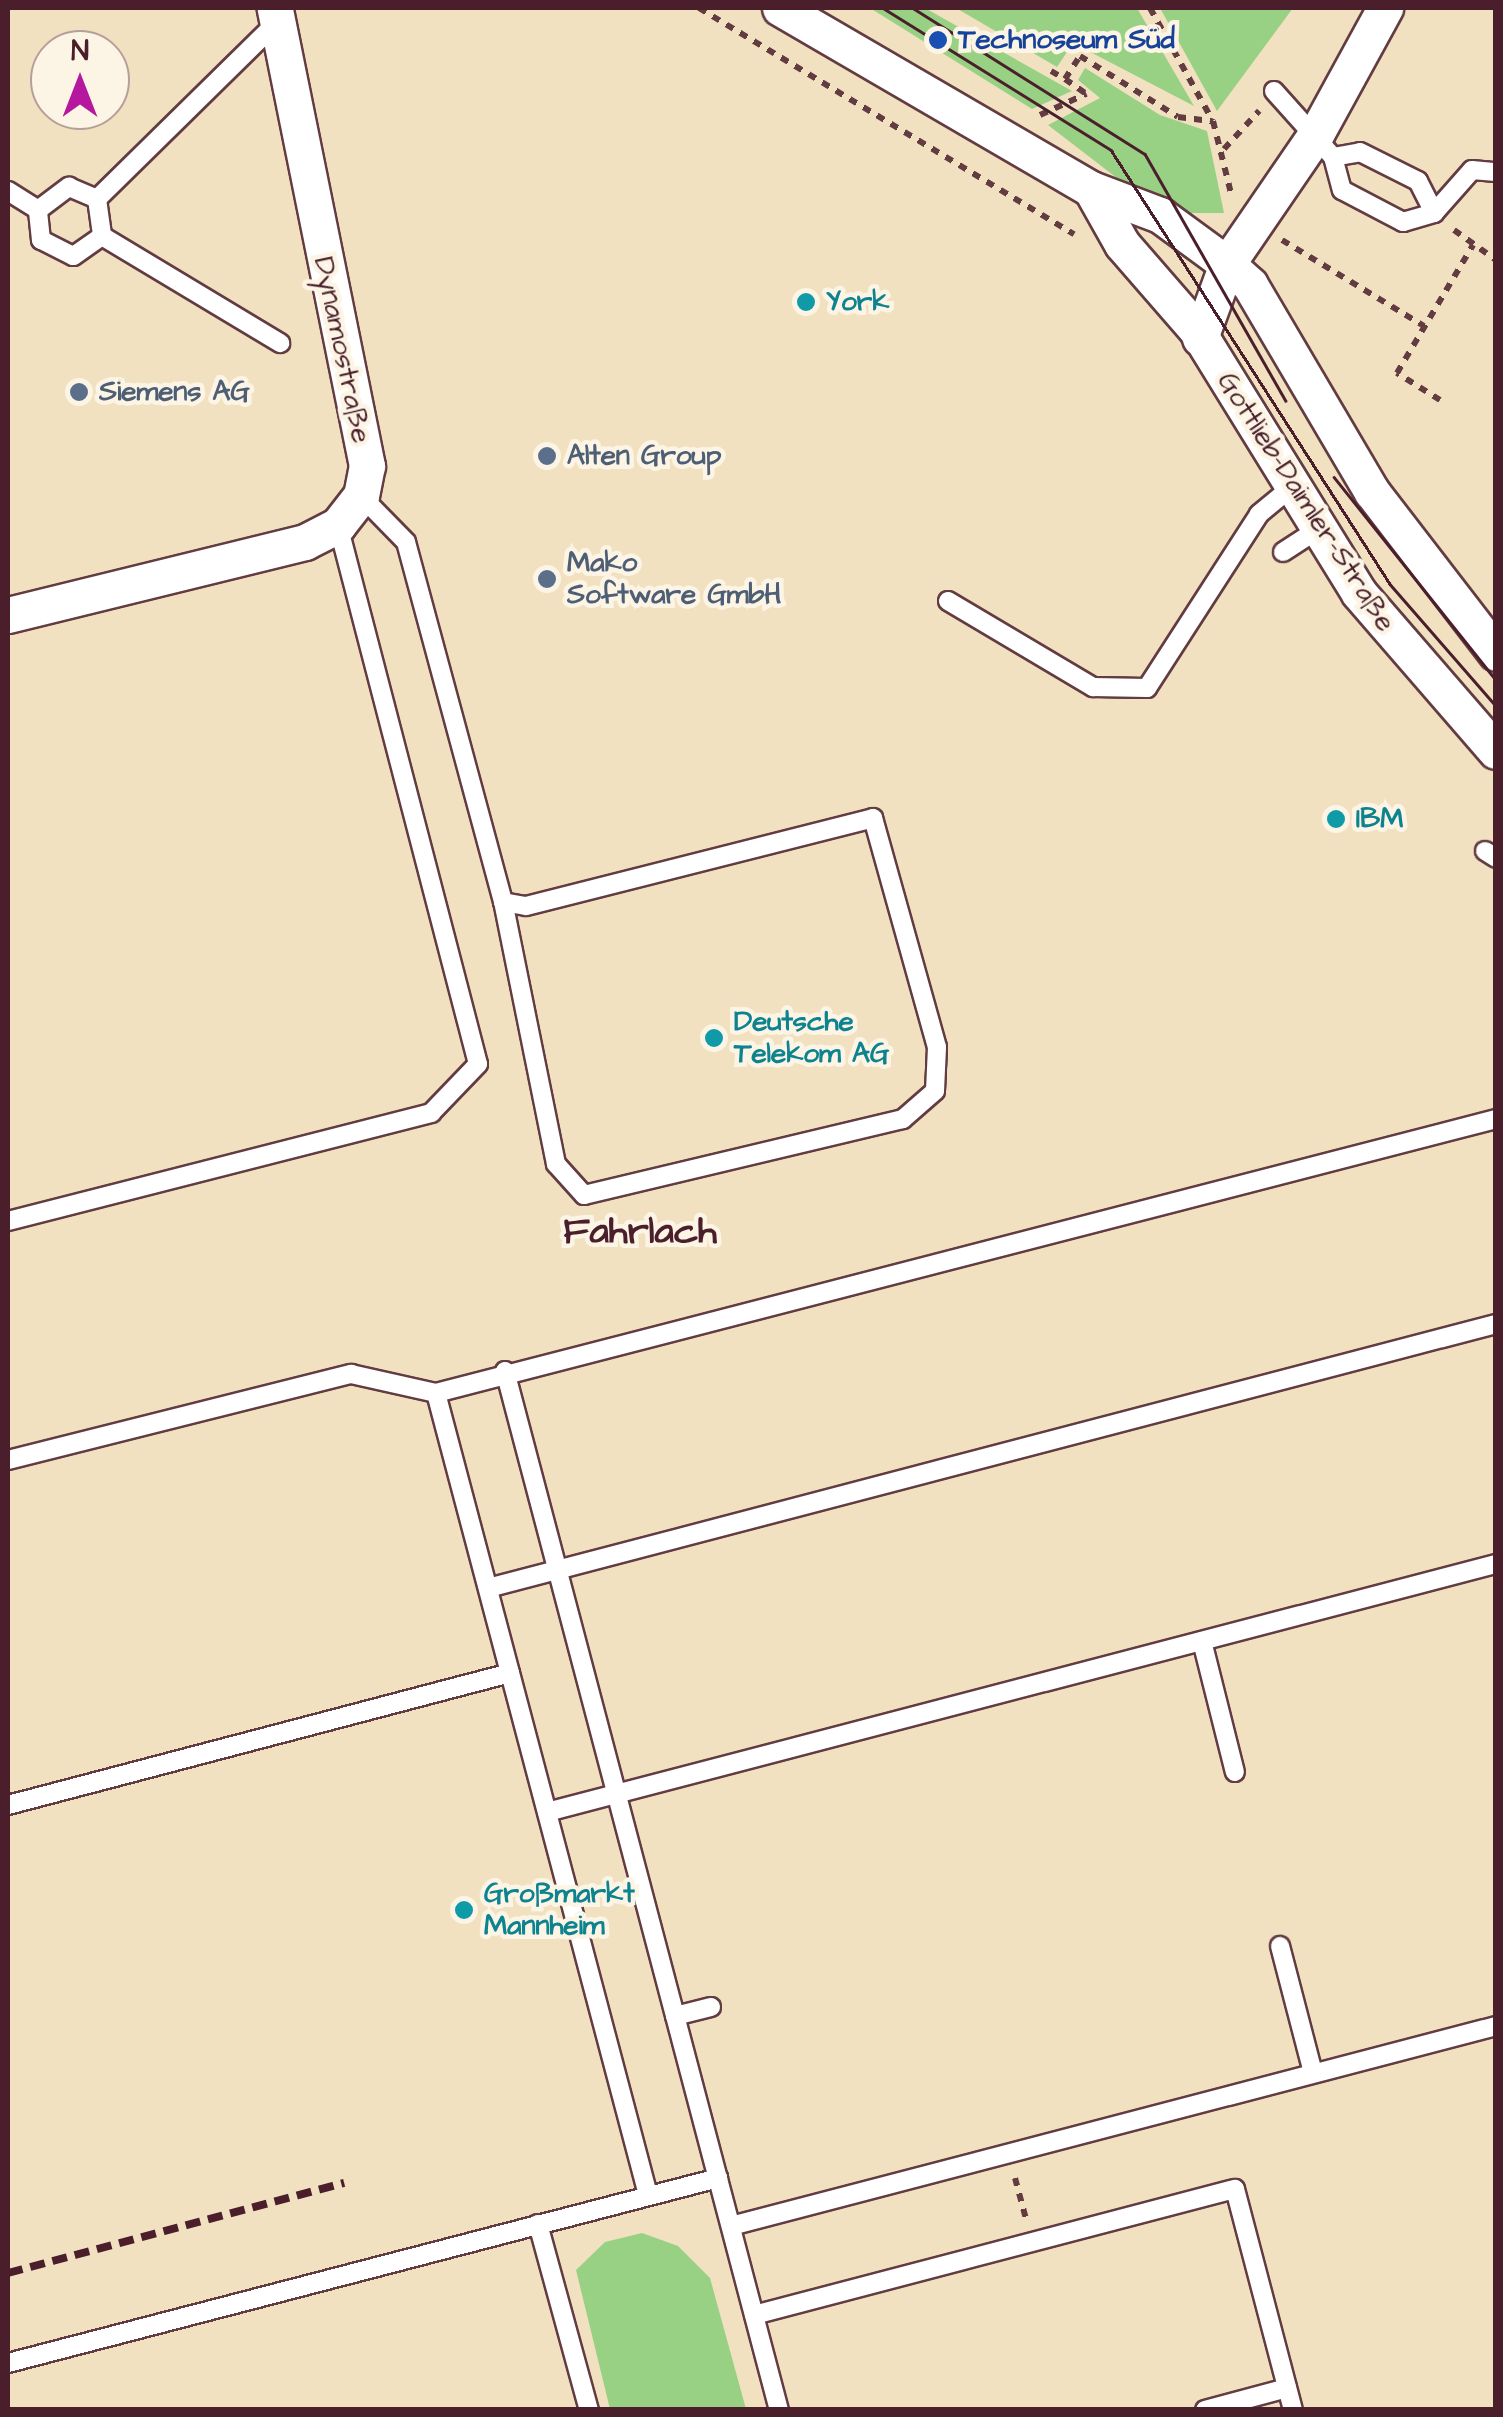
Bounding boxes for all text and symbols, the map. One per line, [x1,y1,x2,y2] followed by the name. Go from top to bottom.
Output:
[958,23,1175,57] place label: Technoseum Süd
[927,29,949,51] marker: Technoseum Süd
[30,30,130,130] north arrow
[71,32,89,71] text: N
[306,254,378,446] street label: Dynamostraße
[826,285,889,319] place label: York
[795,291,817,313] marker: York
[1210,366,1402,638] street label: Gottlieb-Daimler-Straße
[99,375,250,409] place label: Siemens AG
[68,381,90,403] marker: Siemens AG
[567,439,721,473] place label: Alten Group
[536,445,558,467] marker: Alten Group
[567,546,781,612] place label: Mako Software GmbH
[536,568,558,590] marker: Mako Software GmbH
[1356,802,1403,836] place label: IBM
[1325,808,1347,830] marker: IBM
[734,1005,889,1071] place label: Deutsche Telekom AG
[703,1027,725,1049] marker: Deutsche Telekom AG
[563,1210,717,1256] district label: Fahrlach
[484,1877,634,1943] place label: Großmarkt Mannheim
[453,1899,475,1921] marker: Großmarkt Mannheim

